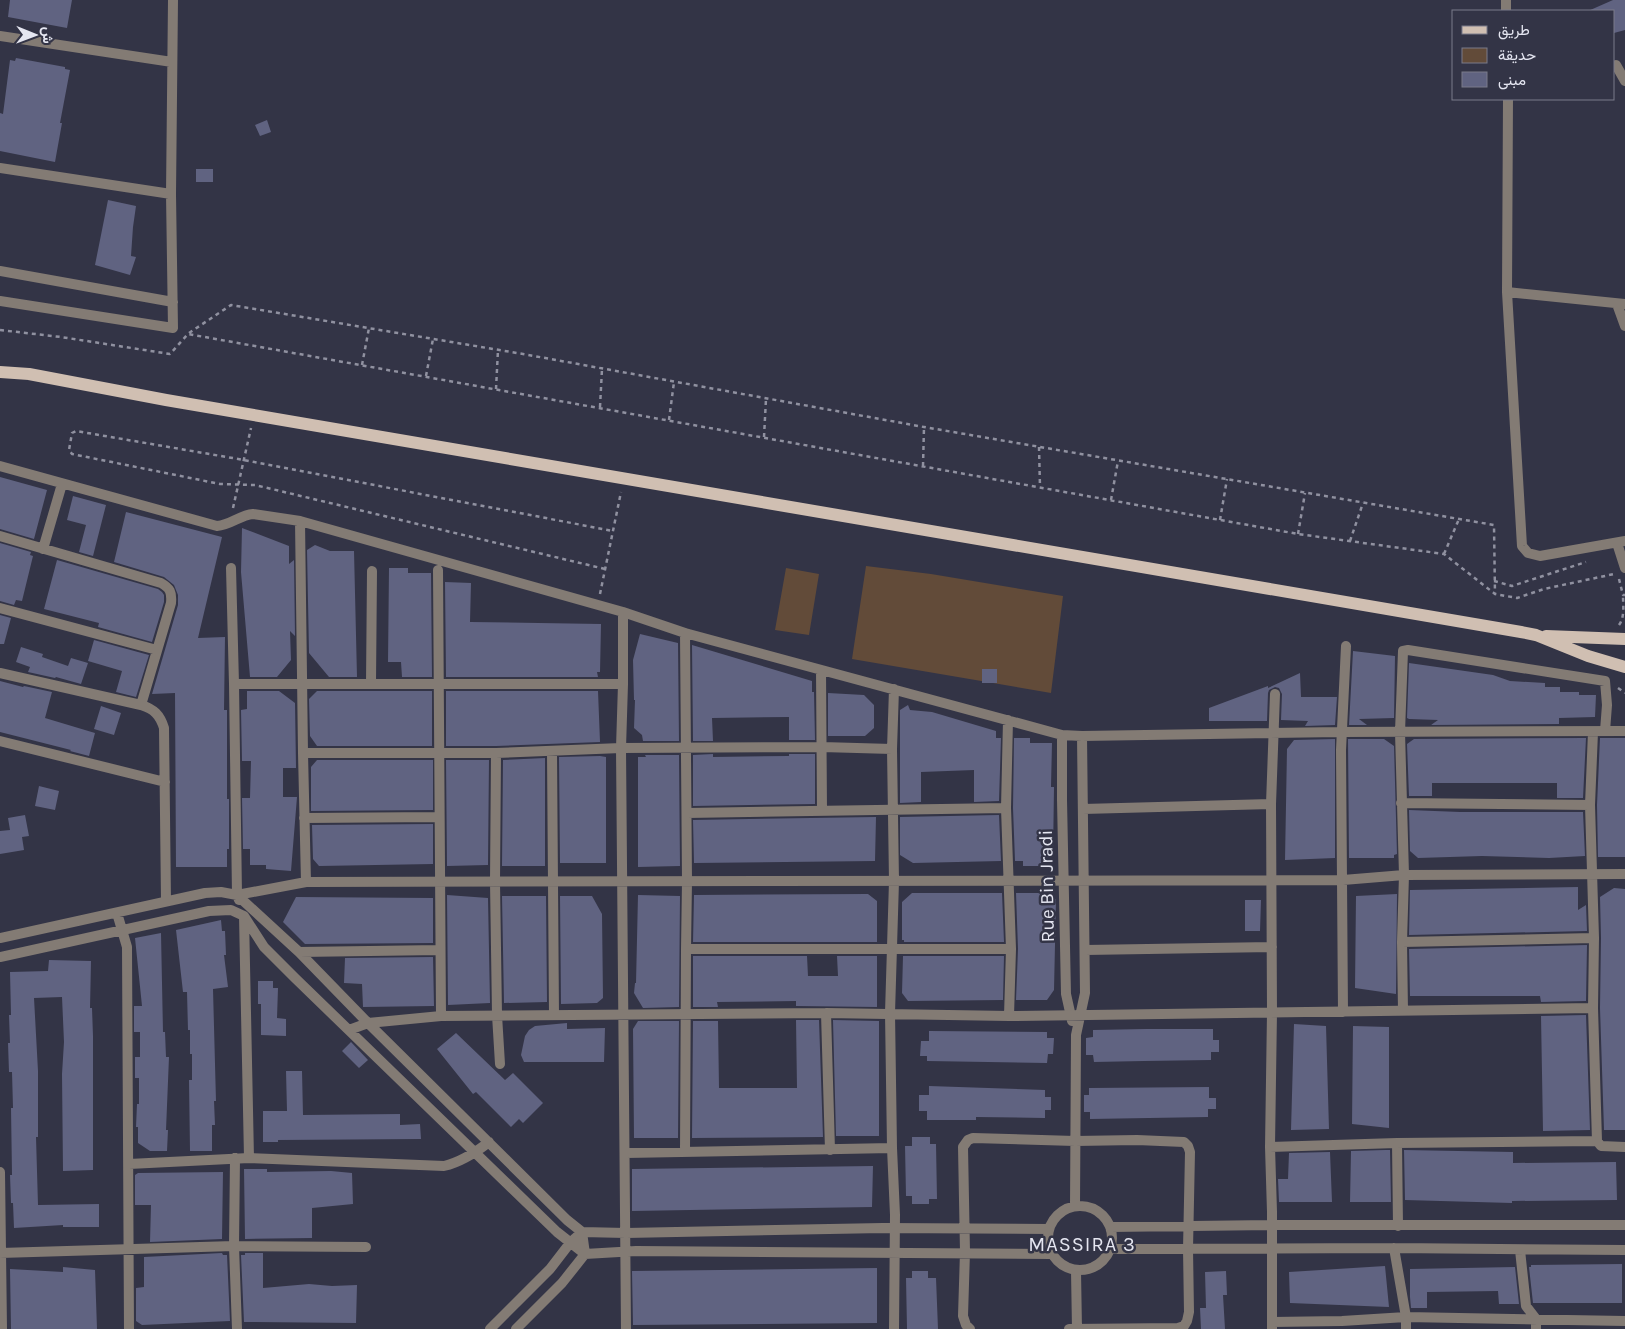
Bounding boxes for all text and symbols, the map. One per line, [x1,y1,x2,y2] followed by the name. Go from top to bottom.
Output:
[10,10,60,60] north arrow
[1452,10,1615,100] legend
[1498,21,1530,40] text: طريق
[39,27,56,44] text: ش
[1498,46,1536,64] text: حديقة
[1498,71,1526,90] text: مبنى
[1035,829,1059,943] street label: Rue Bin Jradi
[1028,1233,1136,1256] district label: MASSIRA 3

